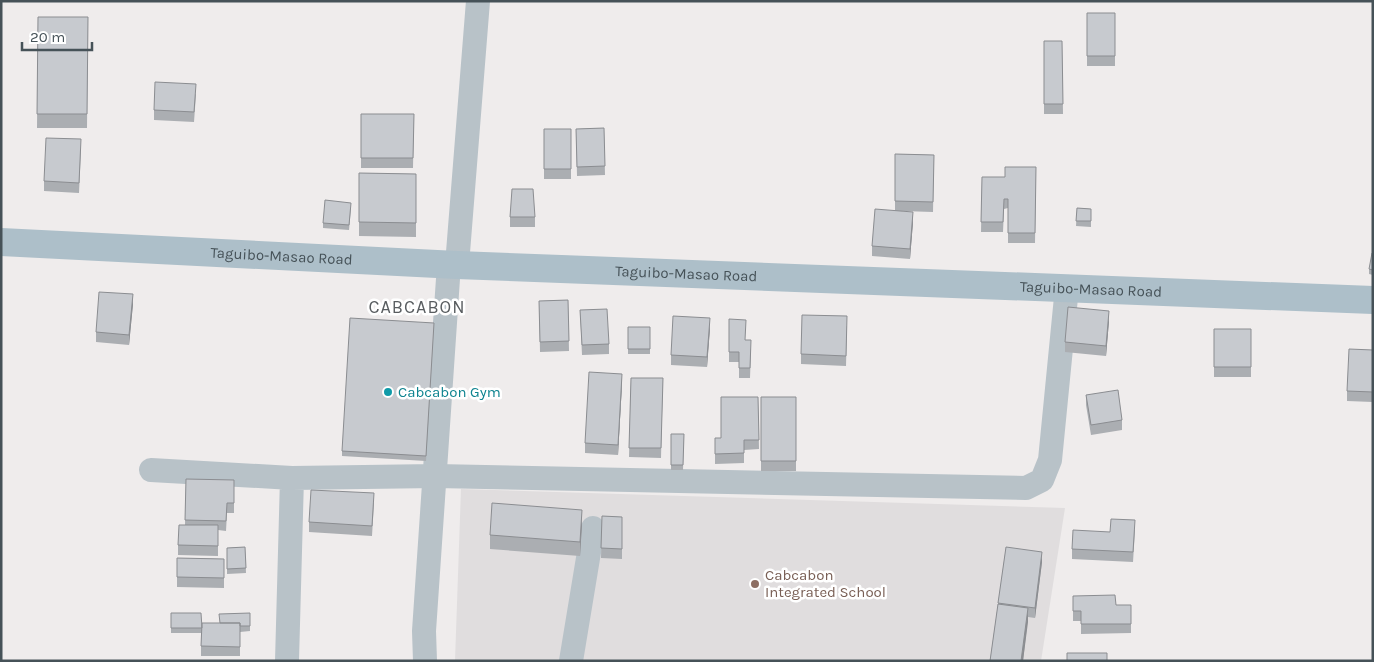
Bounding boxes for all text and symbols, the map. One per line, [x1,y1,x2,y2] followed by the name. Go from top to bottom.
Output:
[22,20,92,52] scale bar
[30,28,65,46] text: 20 m
[210,244,353,269] street label: Taguibo-Masao Road
[615,262,758,285] street label: Taguibo-Masao Road
[1020,278,1162,301] street label: Taguibo-Masao Road
[368,296,466,318] district label: CABCABON
[398,383,501,401] place label: Cabcabon Gym
[382,386,394,398] marker: Cabcabon Gym
[765,566,886,601] place label: Cabcabon Integrated School
[749,578,761,590] marker: Cabcabon Integrated School

